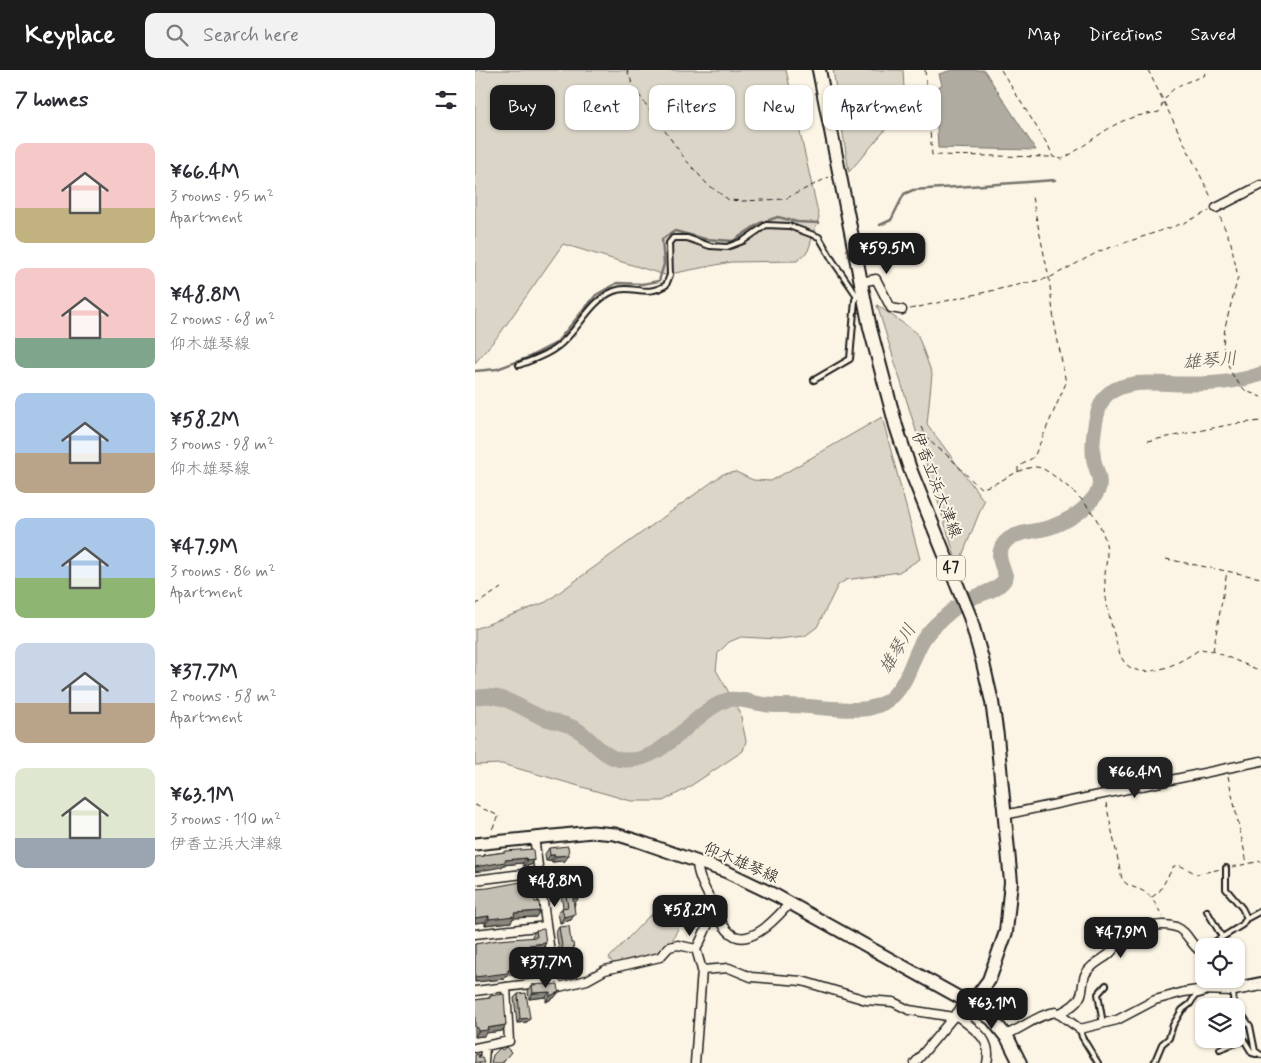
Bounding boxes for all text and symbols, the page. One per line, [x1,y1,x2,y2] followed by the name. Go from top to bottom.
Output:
[145,13,495,58] search box
[25,20,115,51] text: Keyplace
[163,21,191,49] icon: search
[203,23,299,48] text: Search here
[1028,23,1061,47] text: Map
[1089,23,1163,47] text: Directions
[1191,23,1236,47] text: Saved
[490,85,555,130] chip: Buy
[565,85,639,130] chip: Rent
[649,85,735,130] chip: Filters
[745,85,813,130] chip: New
[823,85,941,130] chip: Apartment
[15,86,88,114] text: 7 homes
[432,86,460,114] icon: filters
[170,158,240,186] text: ¥66.4M
[55,163,115,223] icon: home
[170,186,274,207] text: 3 rooms · 95 m²
[170,207,243,228] text: Apartment
[846,232,928,275] pin: ¥59.5M
[859,238,915,259] text: ¥59.5M
[170,281,240,309] text: ¥48.8M
[55,288,115,348] icon: home
[170,309,275,330] text: 2 rooms · 68 m²
[170,334,250,355] text: 仰木雄琴線
[1182,347,1238,375] water label: 雄琴川
[170,406,239,434] text: ¥58.2M
[55,413,115,473] icon: home
[906,429,966,541] street label: 伊香立浜大津線
[170,434,274,455] text: 3 rooms · 98 m²
[170,459,250,480] text: 仰木雄琴線
[170,533,238,561] text: ¥47.9M
[55,538,115,598] icon: home
[937,556,965,580] road number: 47
[170,561,275,582] text: 3 rooms · 86 m²
[170,582,243,603] text: Apartment
[874,620,922,678] water label: 雄琴川
[170,658,238,686] text: ¥37.7M
[55,663,115,723] icon: home
[170,686,276,707] text: 2 rooms · 58 m²
[170,707,243,728] text: Apartment
[1094,756,1176,799] pin: ¥66.4M
[1109,762,1161,783] text: ¥66.4M
[170,781,234,809] text: ¥63.1M
[55,788,115,848] icon: home
[170,809,281,830] text: 3 rooms · 110 m²
[170,834,282,855] text: 伊香立浜大津線
[700,838,782,888] street label: 仰木雄琴線
[514,866,596,908] pin: ¥48.8M
[528,871,582,892] text: ¥48.8M
[649,894,731,937] pin: ¥58.2M
[664,900,716,921] text: ¥58.2M
[1080,916,1162,959] pin: ¥47.9M
[1095,922,1147,943] text: ¥47.9M
[1195,938,1245,1048] map controls
[1195,938,1245,988] button: locate
[505,946,587,989] pin: ¥37.7M
[520,952,572,973] text: ¥37.7M
[951,988,1033,1030] pin: ¥63.1M
[968,993,1016,1014] text: ¥63.1M
[1195,998,1245,1048] button: layers

